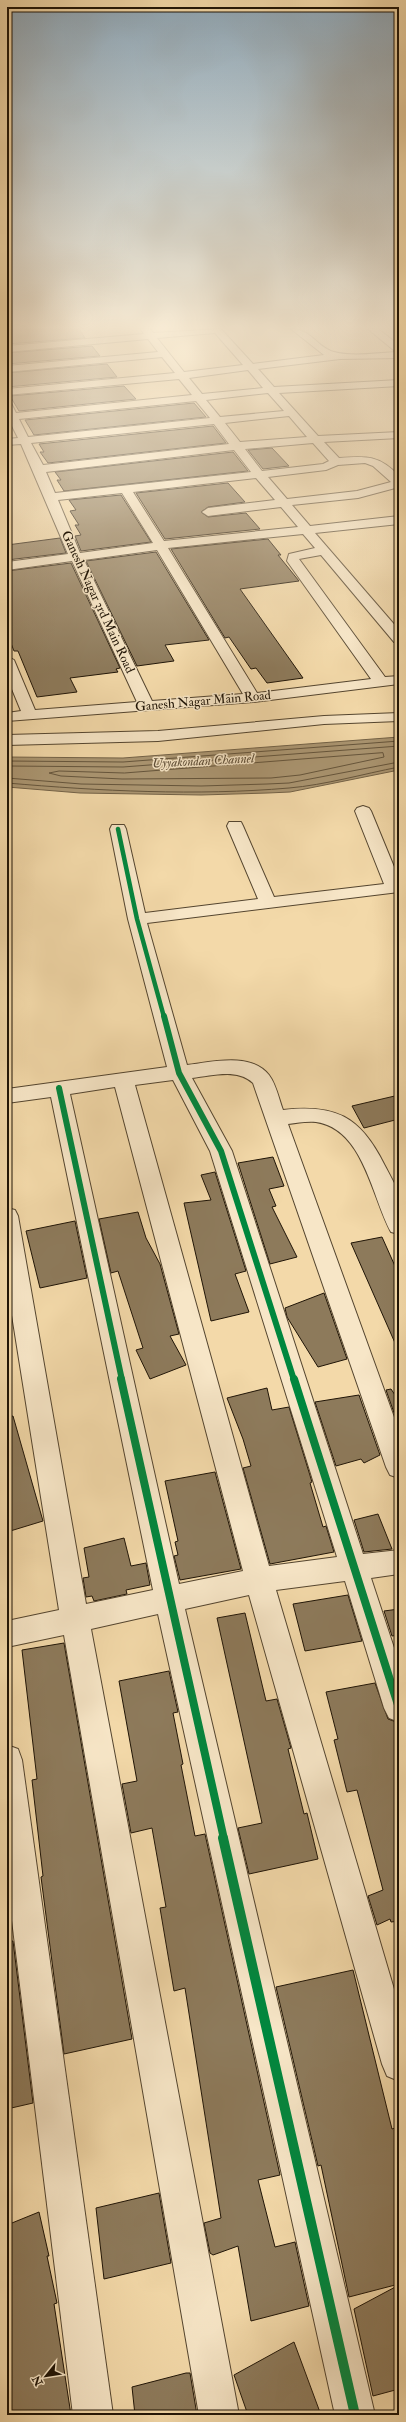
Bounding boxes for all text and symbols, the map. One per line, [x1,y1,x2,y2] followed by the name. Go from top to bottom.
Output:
[58,528,138,676] street label: Ganesh Nagar 3rd Main Road
[134,687,272,715] street label: Ganesh Nagar Main Road
[152,750,255,772] water label: Uyyakondan Channel
[26,2356,66,2396] north arrow
[29,2372,46,2389] text: N

